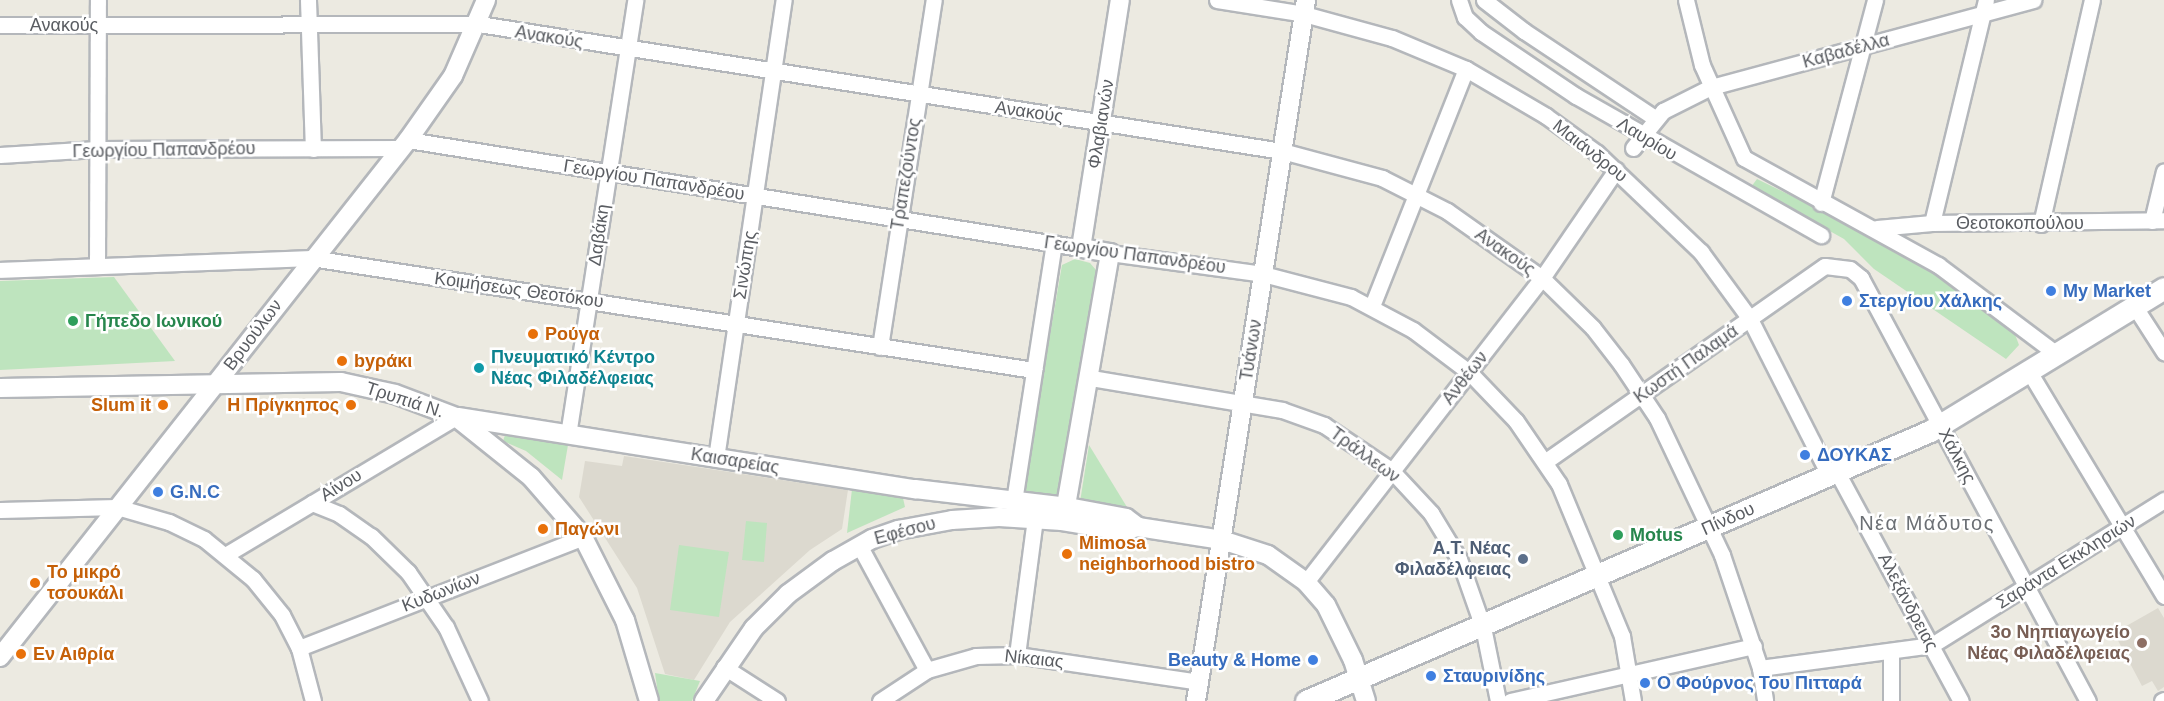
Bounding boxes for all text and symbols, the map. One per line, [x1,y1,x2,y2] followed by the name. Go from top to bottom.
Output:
[30,14,98,36] street label: Ανακούς
[514,21,584,53] street label: Ανακούς
[1800,29,1892,73] street label: Καβαδέλλα
[1083,78,1119,170] street label: Φλαβιανών
[994,97,1064,127] street label: Ανακούς
[1613,113,1681,165] street label: Λαυρίου
[1548,115,1632,187] street label: Μαιάνδρου
[886,116,926,232] street label: Τραπεζούντος
[72,138,256,162] street label: Γεωργίου Παπανδρέου
[562,155,746,205] street label: Γεωργίου Παπανδρέου
[584,203,614,267] street label: Δαβάκη
[1956,212,2084,234] street label: Θεοτοκοπούλου
[1471,224,1539,280] street label: Ανακούς
[729,229,761,301] street label: Σινώπης
[1043,232,1227,278] street label: Γεωργίου Παπανδρέου
[433,267,605,313] street label: Κοιμήσεως Θεοτόκου
[2063,280,2151,302] place label: My Market
[2044,284,2058,298] marker: My Market
[1859,290,2002,312] place label: Στεργίου Χάλκης
[1840,294,1854,308] marker: Στεργίου Χάλκης
[219,295,287,375] street label: Βρυούλων
[85,310,222,332] place label: Γήπεδο Ιωνικού
[66,314,80,328] marker: Γήπεδο Ιωνικού
[1236,318,1266,382] street label: Τυάνων
[1630,320,1742,408] street label: Κωστή Παλαμά
[545,323,600,345] place label: Ρούγα
[526,327,540,341] marker: Ρούγα
[491,347,655,389] place label: Πνευματικό Κέντρο Νέας Φιλαδέλφειας
[1437,347,1493,409] street label: Ανθέων
[354,350,412,372] place label: byράκι
[335,354,349,368] marker: byράκι
[472,361,486,375] marker: Πνευματικό Κέντρο Νέας Φιλαδέλφειας
[363,377,447,423] street label: Τρυπιά Ν.
[91,394,151,416] place label: Slum it
[227,394,339,416] place label: Η Πρίγκηπος
[156,398,170,412] marker: Slum it
[344,398,358,412] marker: Η Πρίγκηπος
[1326,423,1404,487] street label: Τράλλεων
[1934,425,1980,487] street label: Χάλκης
[689,443,781,479] street label: Καισαρείας
[1817,444,1892,466] place label: ΔΟΥΚΑΣ
[1798,448,1812,462] marker: ΔΟΥΚΑΣ
[316,464,366,506] street label: Αίνου
[170,481,220,503] place label: G.N.C
[151,485,165,499] marker: G.N.C
[1698,498,1758,540] street label: Πίνδου
[1992,510,2140,614] street label: Σαράντα Εκκλησιών
[1859,511,1995,535] district label: Νέα Μάδυτος
[872,512,938,550] street label: Εφέσου
[555,518,619,540] place label: Παγώνι
[536,522,550,536] marker: Παγώνι
[1630,524,1683,546] place label: Motus
[1611,528,1625,542] marker: Motus
[1079,533,1255,576] place label: Mimosa neighborhood bistro
[1395,538,1511,580] place label: Α.Τ. Νέας Φιλαδέλφειας
[1060,547,1074,561] marker: Mimosa neighborhood bistro
[1873,550,1943,654] street label: Αλεξάνδρειας
[1516,552,1530,566] marker: Α.Τ. Νέας Φιλαδέλφειας
[47,562,124,604] place label: Το μικρό τσουκάλι
[399,567,483,617] street label: Κυδωνίων
[28,576,42,590] marker: Το μικρό τσουκάλι
[1967,622,2130,664] place label: 3ο Νηπιαγωγείο Νέας Φιλαδέλφειας
[2135,636,2149,650] marker: 3ο Νηπιαγωγείο Νέας Φιλαδέλφειας
[33,643,115,665] place label: Εν Αιθρία
[1003,645,1065,673] street label: Νίκαιας
[14,647,28,661] marker: Εν Αιθρία
[1168,649,1301,671] place label: Beauty & Home
[1306,653,1320,667] marker: Beauty & Home
[1443,665,1545,687] place label: Σταυρινίδης
[1424,669,1438,683] marker: Σταυρινίδης
[1657,672,1862,694] place label: Ο Φούρνος Του Πιτταρά
[1638,676,1652,690] marker: Ο Φούρνος Του Πιτταρά

